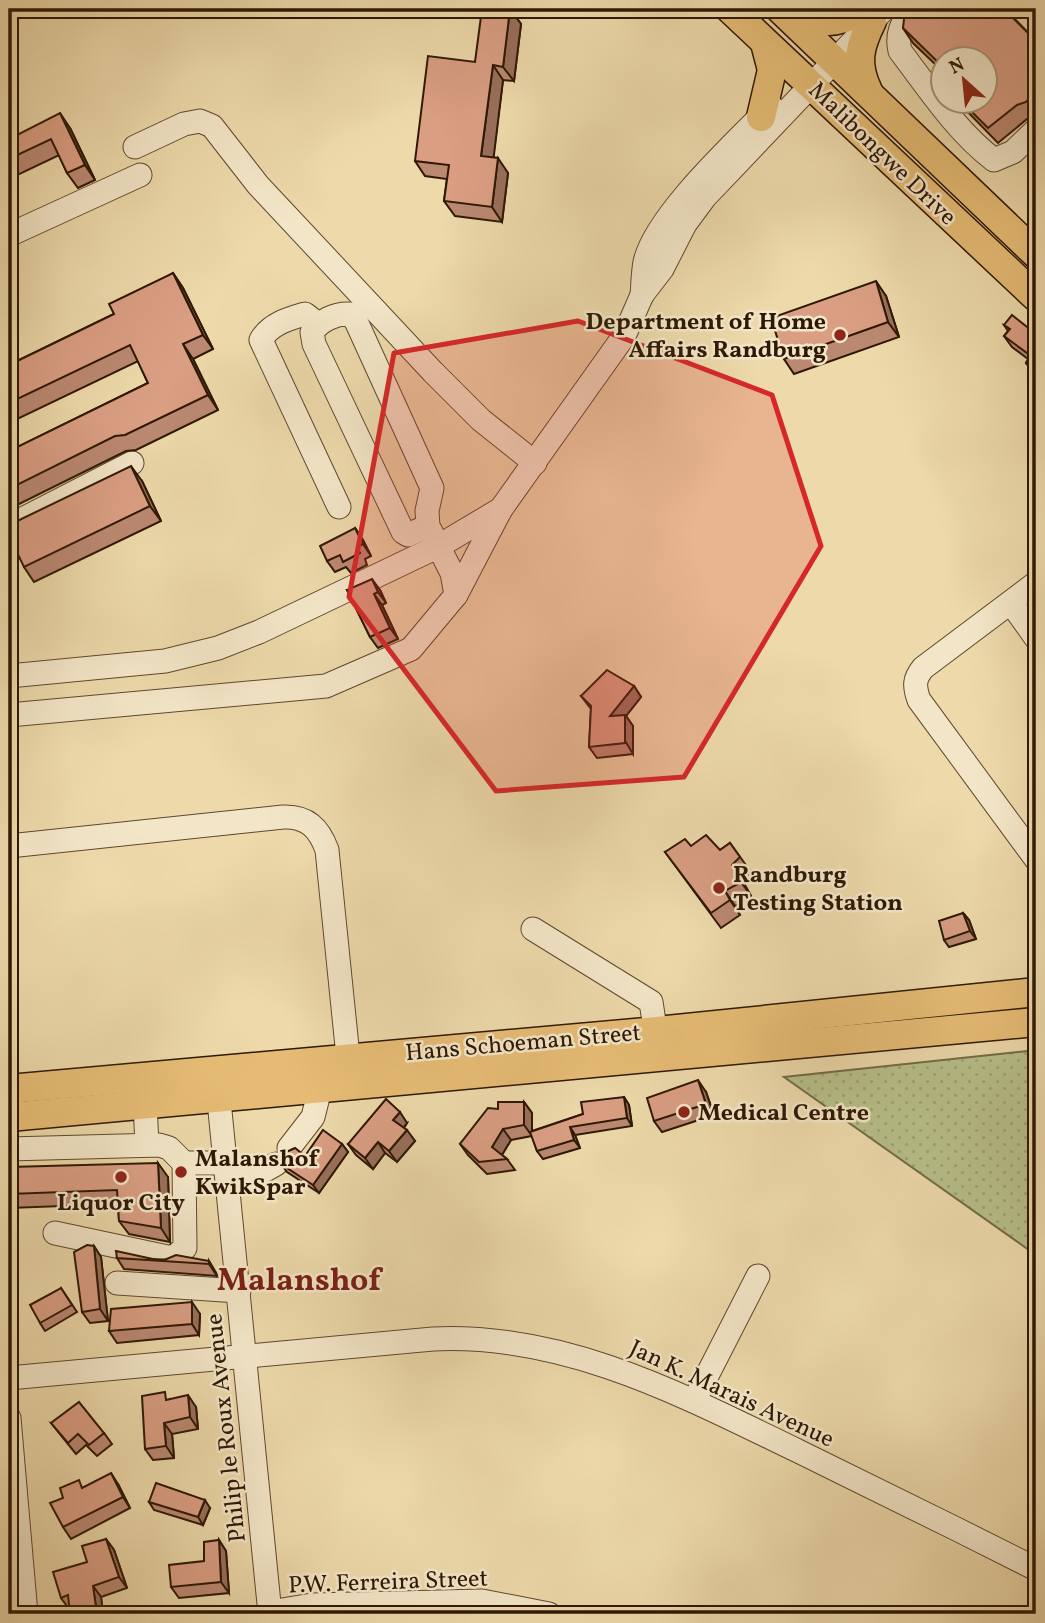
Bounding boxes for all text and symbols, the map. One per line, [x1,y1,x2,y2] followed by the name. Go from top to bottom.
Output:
[930,46,1000,116] north arrow
[945,52,969,81] text: N
[800,75,963,234] street label: Malibongwe Drive
[586,306,826,368] place label: Department of Home Affairs Randburg
[832,327,848,343] marker: Department of Home Affairs Randburg
[733,859,903,921] place label: Randburg Testing Station
[711,880,727,896] marker: Randburg Testing Station
[404,1017,642,1071] street label: Hans Schoeman Street
[698,1097,869,1131] place label: Medical Centre
[676,1104,692,1120] marker: Medical Centre
[195,1143,320,1205] place label: Malanshof KwikSpar
[173,1164,189,1180] marker: Malanshof KwikSpar
[113,1169,129,1185] marker: Liquor City
[57,1187,185,1221] place label: Liquor City
[217,1260,383,1304] district label: Malanshof
[198,1312,256,1544] street label: Philip le Roux Avenue
[623,1332,839,1457] street label: Jan K. Marais Avenue
[288,1563,488,1603] street label: P.W. Ferreira Street

